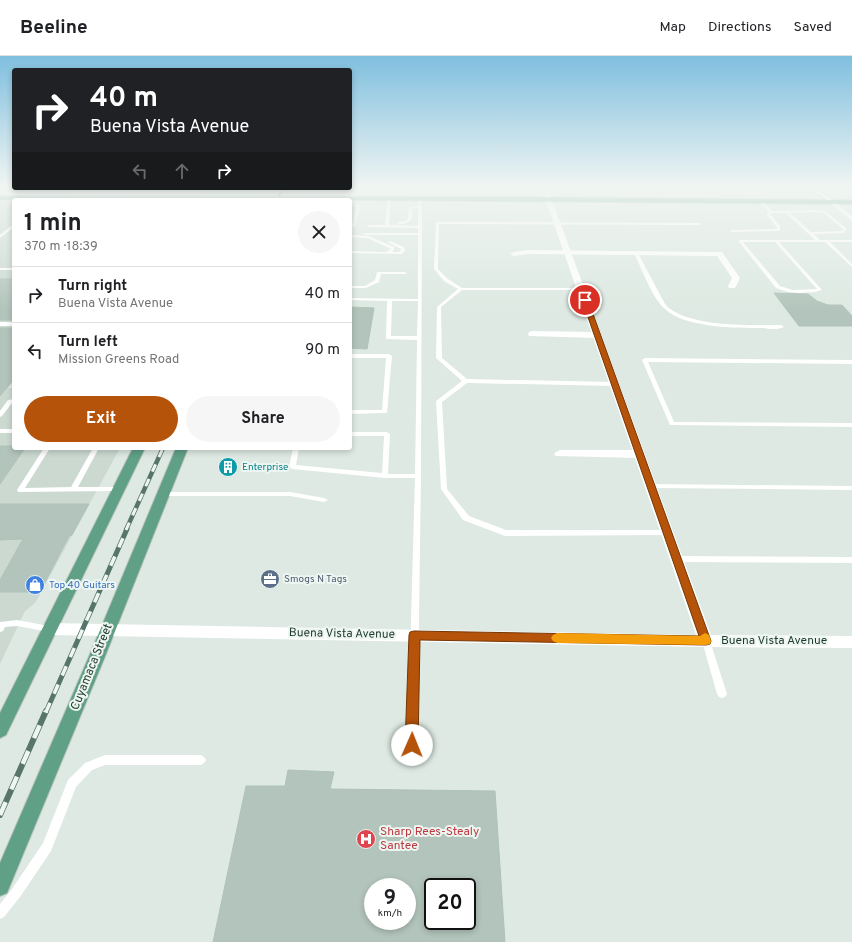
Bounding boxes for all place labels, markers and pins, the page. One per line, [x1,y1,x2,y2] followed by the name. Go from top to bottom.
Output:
[568,283,602,317] pin
[217,456,239,478] building icon: Enterprise
[242,461,288,474] place label: Enterprise
[259,568,281,590] office icon: Smogs N Tags
[284,573,347,586] place label: Smogs N Tags
[24,574,46,596] shop icon: Top 40 Guitars
[49,579,115,592] place label: Top 40 Guitars
[380,824,479,854] place label: Sharp Rees-Stealy Santee
[355,828,377,850] hospital icon: Sharp Rees-Stealy Santee

